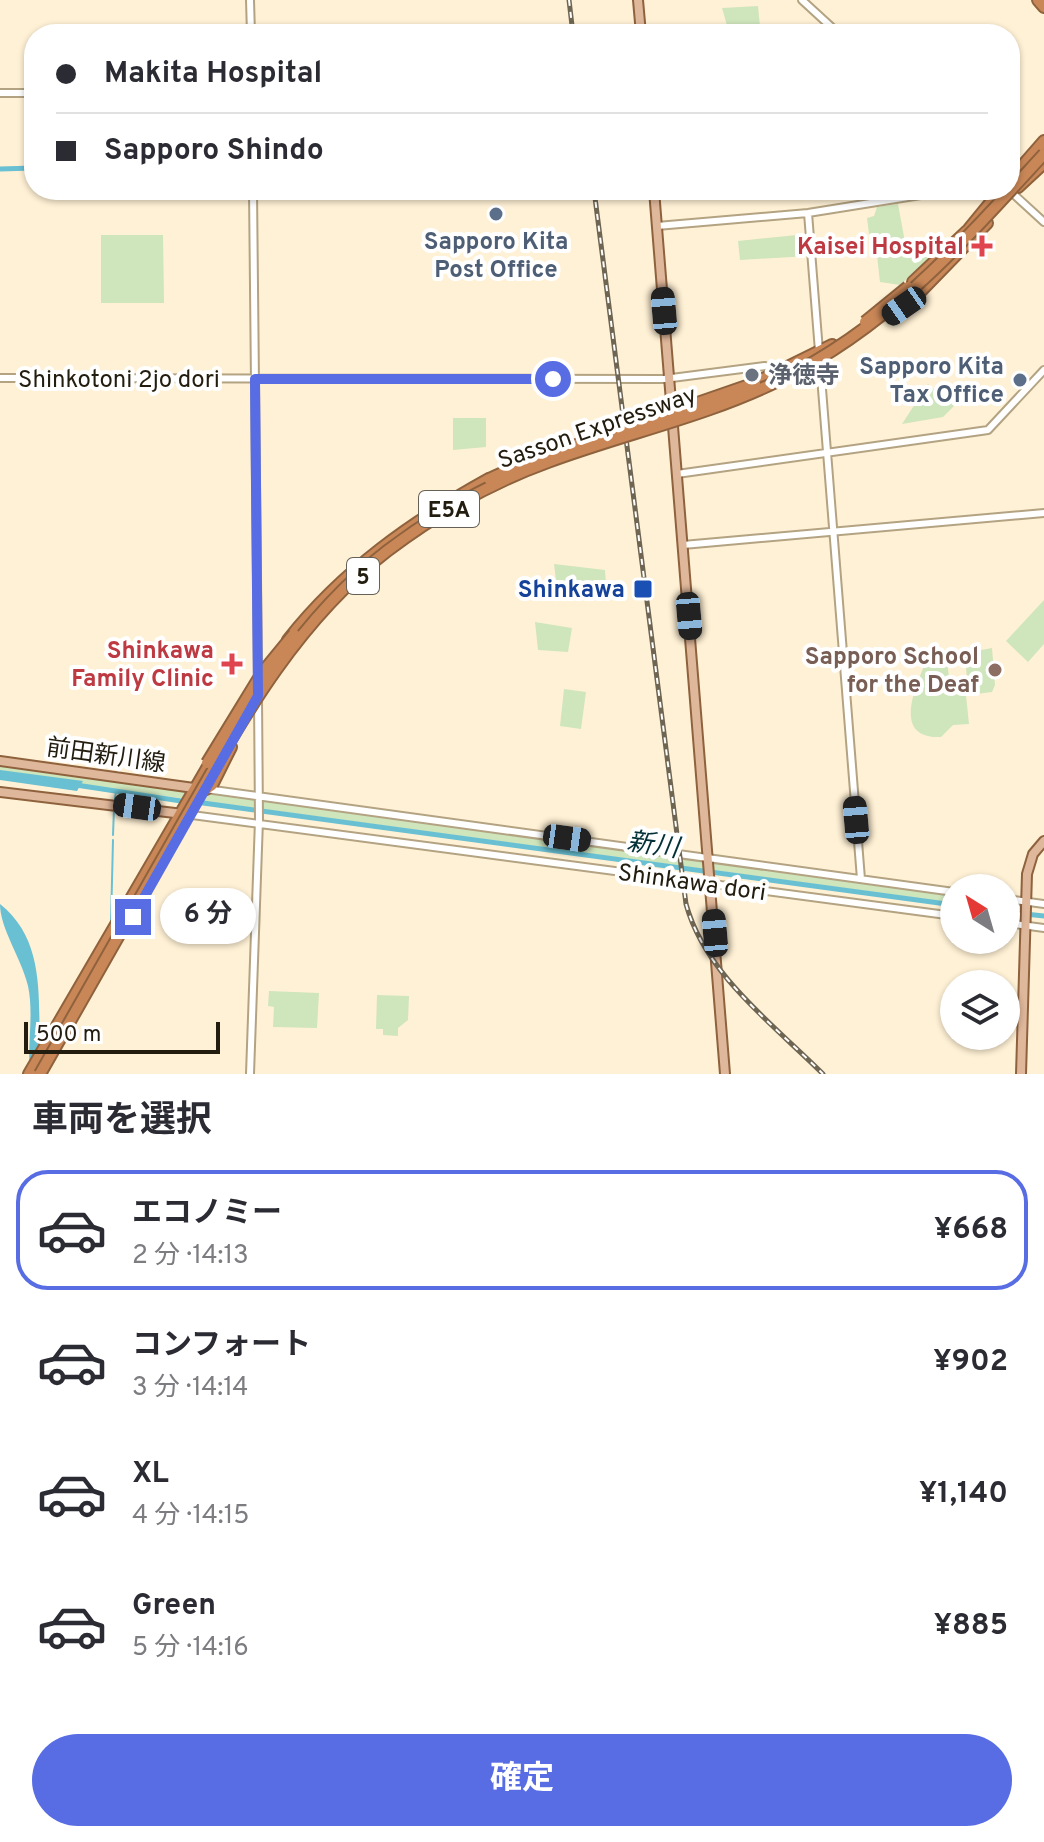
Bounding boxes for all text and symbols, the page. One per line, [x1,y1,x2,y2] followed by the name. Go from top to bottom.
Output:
[104,56,322,93] text: Makita Hospital
[104,133,324,170] text: Sapporo Shindo
[487,205,505,223] marker: Sapporo Kita Post Office
[424,228,568,286] place label: Sapporo Kita Post Office
[797,233,964,263] place label: Kaisei Hospital
[971,235,993,257] marker: Kaisei Hospital
[877,282,931,330] car
[650,286,678,336] car
[859,353,1004,411] place label: Sapporo Kita Tax Office
[535,361,571,397] route start
[768,362,840,392] place label: 浄徳寺
[18,366,220,396] street label: Shinkotoni 2jo dori
[743,366,761,384] marker: 浄徳寺
[1011,371,1029,389] marker: Sapporo Kita Tax Office
[494,381,701,477] street label: Sasson Expressway
[419,491,479,527] road number: E5A
[347,558,379,594] road number: 5
[518,576,625,606] place label: Shinkawa
[632,578,654,600] marker: Shinkawa
[675,591,703,641] car
[71,637,214,695] place label: Shinkawa Family Clinic
[805,643,979,701] place label: Sapporo School for the Deaf
[221,653,243,675] marker: Shinkawa Family Clinic
[986,661,1004,679] marker: Sapporo School for the Deaf
[44,734,167,780] street label: 前田新川線
[112,792,162,822] car
[842,795,870,845] car
[542,823,592,853] car
[625,827,684,867] water label: 新川
[616,859,768,909] street label: Shinkawa dori
[940,874,1020,954] north arrow
[940,874,1020,1050] map controls
[161,889,257,945] callout: 6 分
[115,899,151,935] route end
[184,899,232,932] text: 6 分
[701,908,729,958] car
[940,970,1020,1050] button: layers
[24,1018,220,1054] scale bar
[36,1022,102,1049] text: 500 m
[32,1099,212,1145] text: 車両を選択
[36,1194,108,1266] icon: car
[132,1196,282,1233] text: エコノミー
[934,1212,1008,1249] text: ¥668
[132,1240,249,1273] text: 2 分 · 14:13
[36,1326,108,1398] icon: car
[132,1328,311,1365] text: コンフォート
[933,1344,1008,1381] text: ¥902
[132,1372,248,1405] text: 3 分 · 14:14
[132,1456,169,1493] text: XL
[36,1458,108,1530] icon: car
[919,1476,1008,1513] text: ¥1,140
[132,1500,250,1533] text: 4 分 · 14:15
[132,1588,216,1625] text: Green
[36,1590,108,1662] icon: car
[934,1608,1008,1645] text: ¥885
[132,1632,249,1665] text: 5 分 · 14:16
[32,1734,1012,1826] button: 確定

